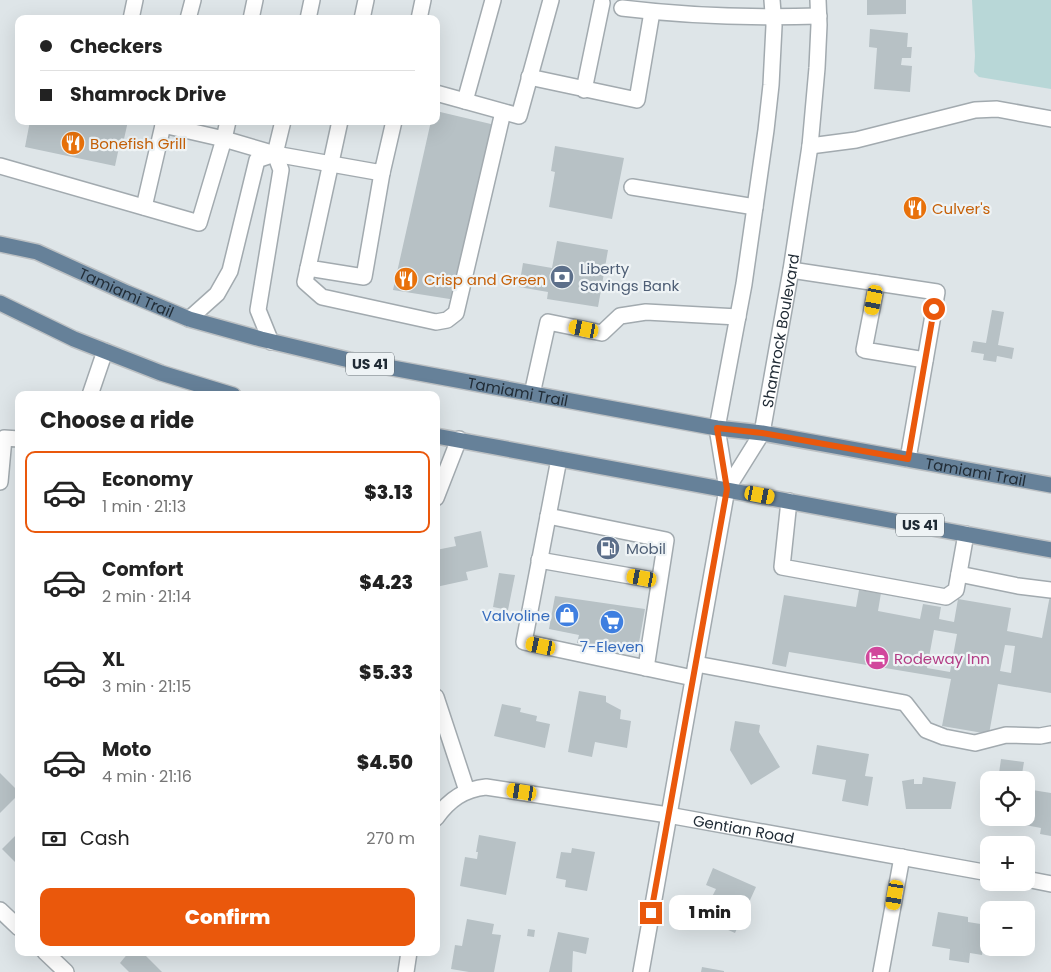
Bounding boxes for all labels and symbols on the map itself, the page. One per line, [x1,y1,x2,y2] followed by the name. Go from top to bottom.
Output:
[60,130,86,156] restaurant icon: Bonefish Grill
[90,133,186,154] place label: Bonefish Grill
[902,195,928,221] restaurant icon: Culver's
[932,198,991,219] place label: Culver's
[756,252,804,409] street label: Shamrock Boulevard
[580,258,680,296] place label: Liberty Savings Bank
[76,262,177,322] street label: Tamiami Trail
[549,264,575,290] bank icon: Liberty Savings Bank
[393,266,419,292] restaurant icon: Crisp and Green
[424,269,546,290] place label: Crisp and Green
[863,284,884,316] car
[923,298,945,320] route start
[567,319,600,339] car
[346,352,394,376] road number: US 41
[466,372,570,411] street label: Tamiami Trail
[924,452,1028,491] street label: Tamiami Trail
[743,485,776,505] car
[896,514,944,536] road number: US 41
[595,535,621,561] fuel station icon: Mobil
[626,538,666,559] place label: Mobil
[625,568,658,588] car
[554,602,580,628] shop icon: Valvoline
[482,605,550,626] place label: Valvoline
[599,609,625,635] supermarket icon: 7-Eleven
[524,636,557,656] car
[580,636,644,657] place label: 7-Eleven
[864,645,890,671] hotel icon: Rodeway Inn
[894,648,990,669] place label: Rodeway Inn
[506,782,537,802] car
[691,809,796,848] street label: Gentian Road
[885,879,904,911] car
[668,896,751,930] callout: 1 min
[640,902,662,924] route end

